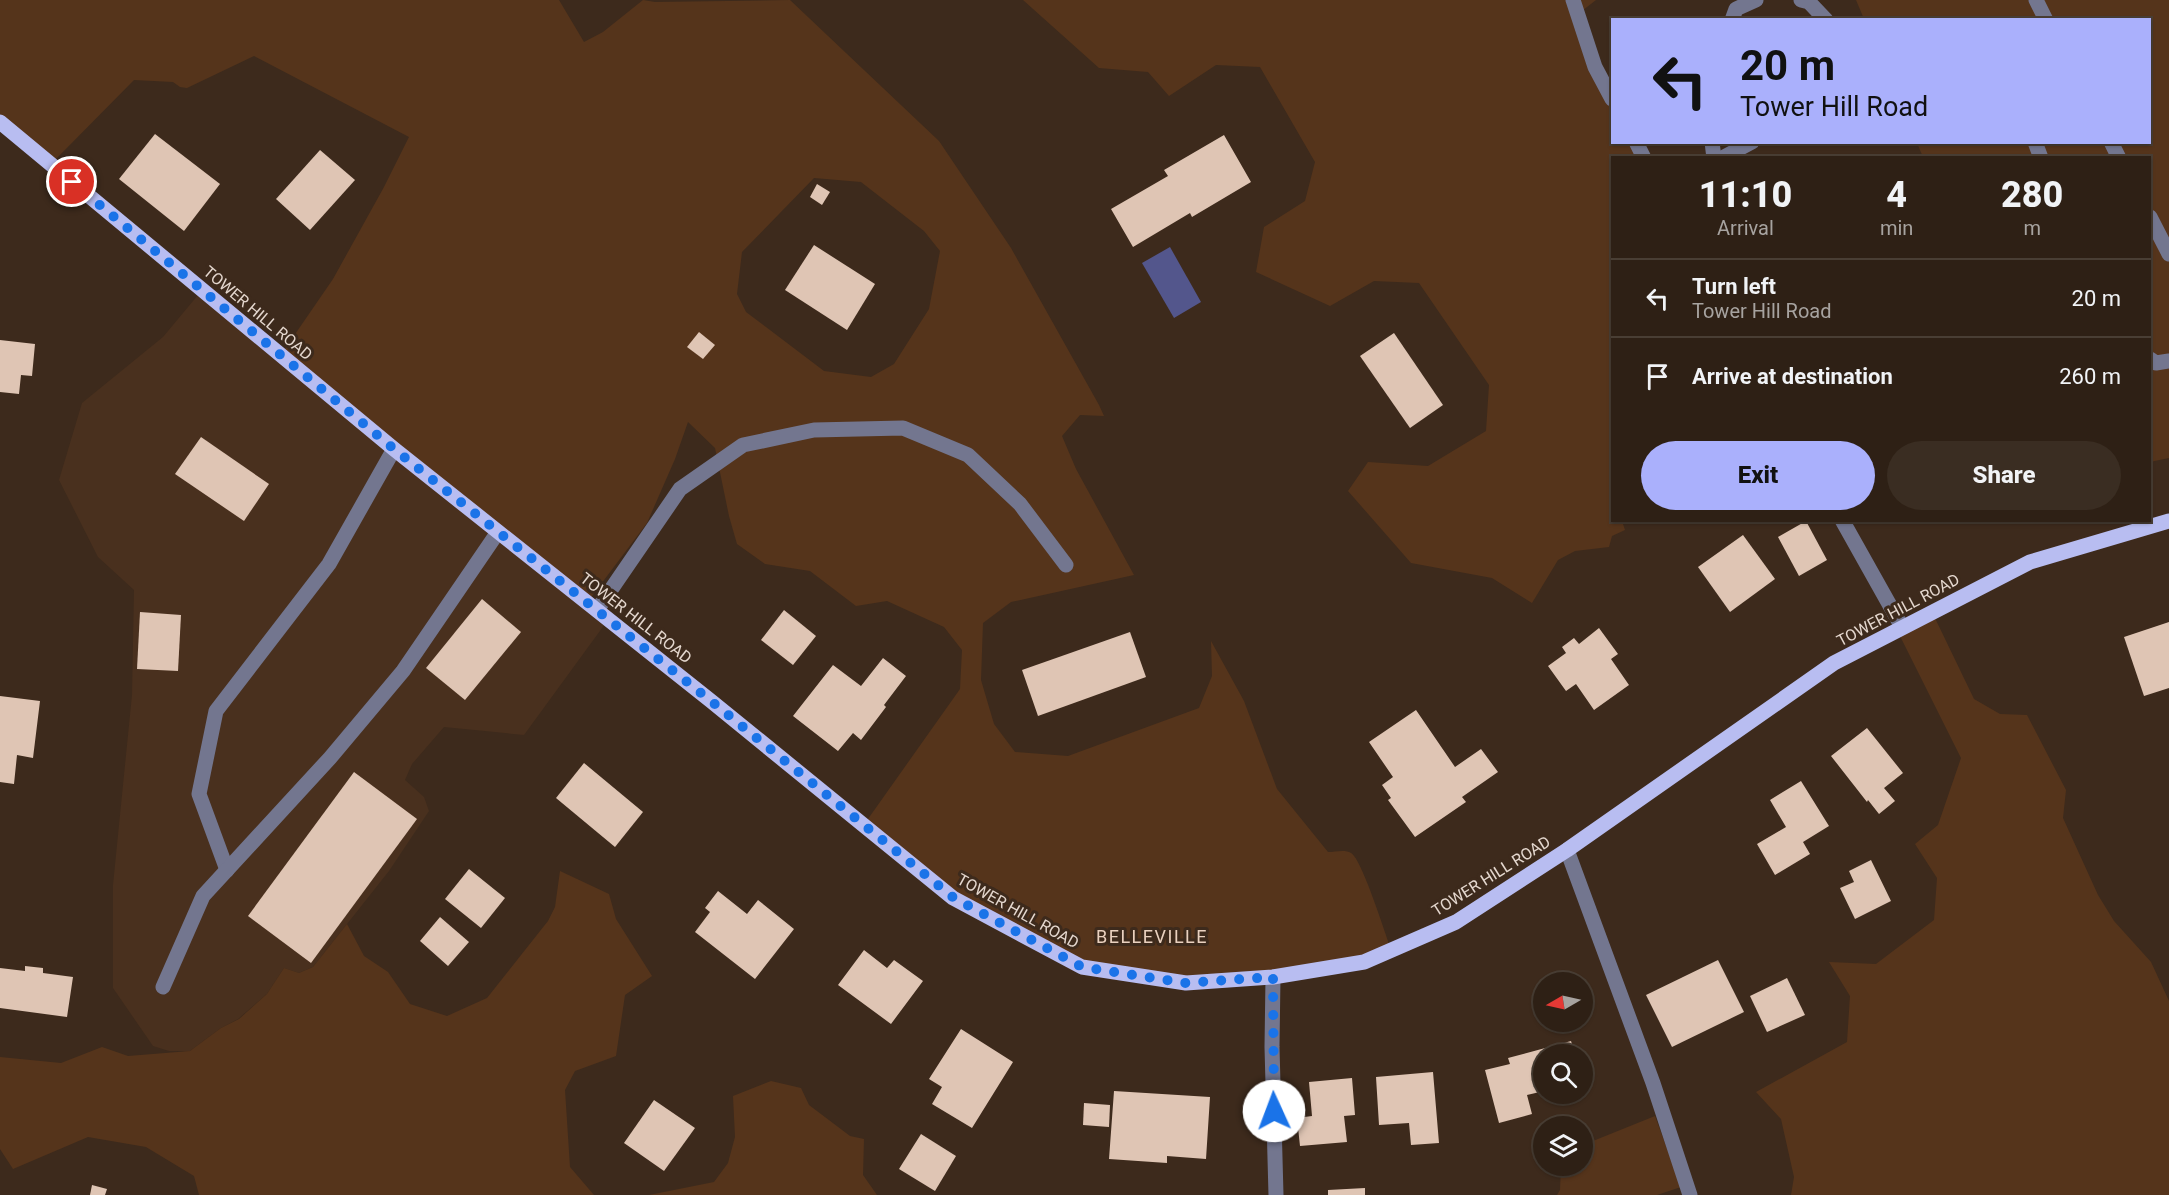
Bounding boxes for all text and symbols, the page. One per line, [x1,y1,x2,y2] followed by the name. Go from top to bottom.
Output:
[1740,41,1835,90] text: 20 m
[1641,42,1719,120] icon: left
[1740,91,1928,123] text: Tower Hill Road
[46,156,97,207] pin
[55,165,88,198] icon: arrive
[1699,174,1792,216] text: 11:10
[1886,174,1907,216] text: 4
[2001,174,2063,216] text: 280
[1717,216,1774,240] text: Arrival
[1880,216,1913,240] text: min
[2023,216,2041,240] text: m
[200,262,316,364] street label: TOWER HILL ROAD
[1692,274,1776,299] text: Turn left
[1641,282,1674,315] icon: left
[2072,286,2121,311] text: 20 m
[1692,299,1831,323] text: Tower Hill Road
[1641,360,1674,393] icon: arrive
[1692,364,1893,389] text: Arrive at destination
[2059,364,2121,389] text: 260 m
[1641,441,1875,510] button: Exit
[1887,441,2121,510] button: Share
[577,569,695,667] street label: TOWER HILL ROAD
[1833,570,1963,650] street label: TOWER HILL ROAD
[1428,832,1554,920] street label: TOWER HILL ROAD
[954,870,1082,952] street label: TOWER HILL ROAD
[1096,926,1208,947] district label: BELLEVILLE
[1533,972,1593,1032] north arrow
[1533,972,1593,1176] map controls
[1533,1044,1593,1104] button: search
[1242,1079,1306,1143] position arrow
[1533,1116,1593,1176] button: layers

